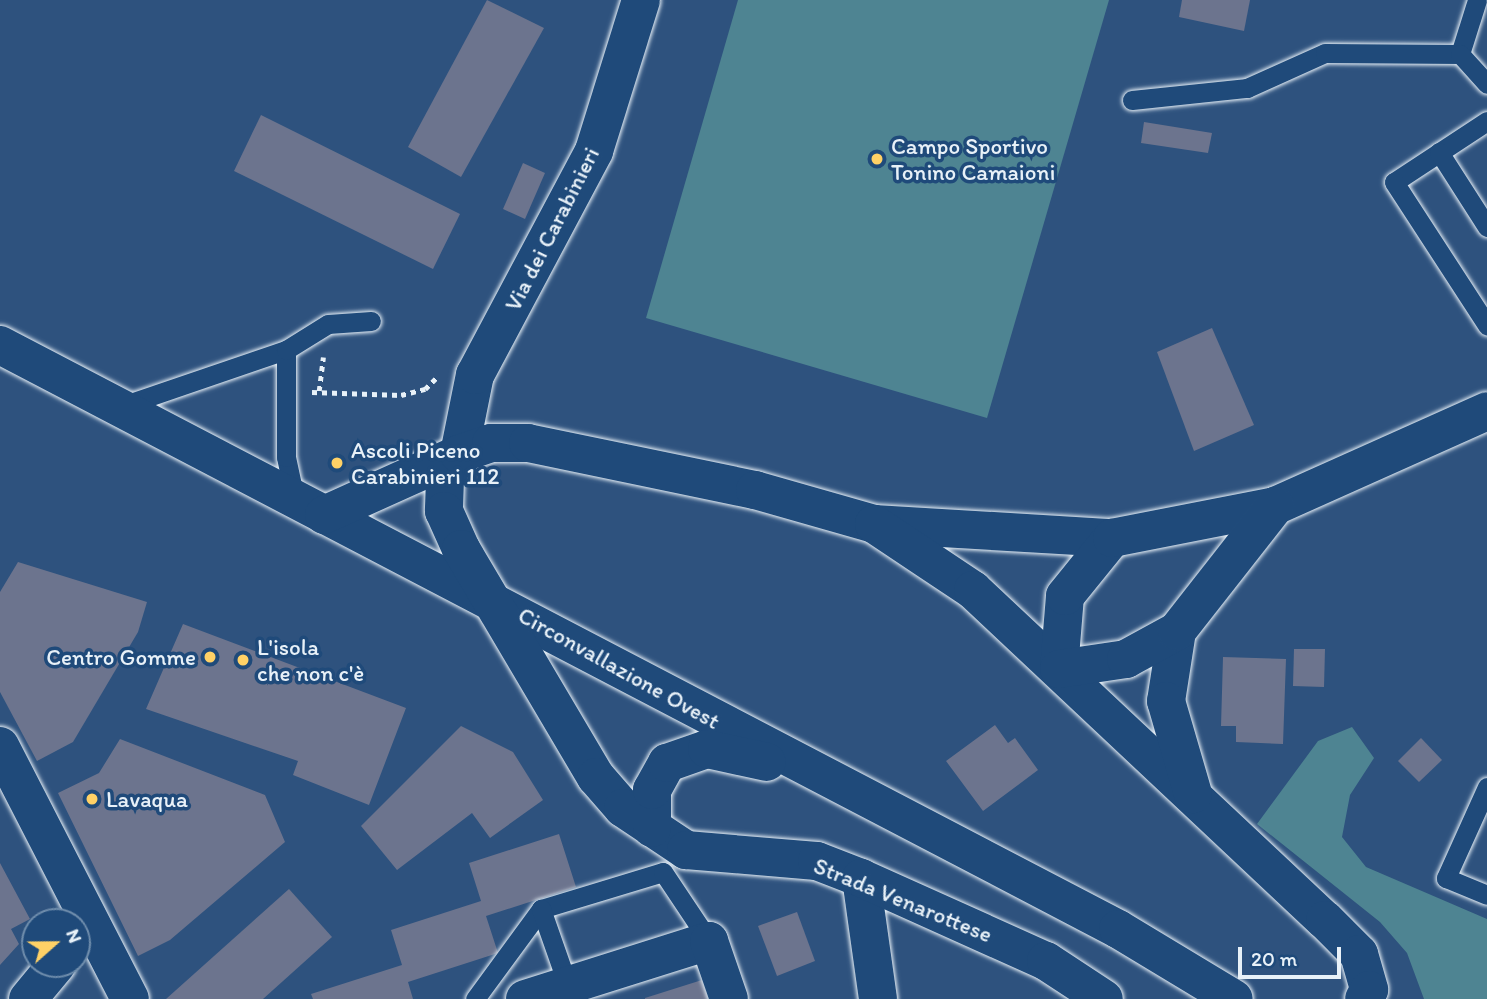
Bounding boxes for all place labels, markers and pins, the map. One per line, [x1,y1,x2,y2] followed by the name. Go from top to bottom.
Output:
[891,132,1055,186] place label: Campo Sportivo Tonino Camaioni
[869,151,885,167] marker: Campo Sportivo Tonino Camaioni
[351,436,499,490] place label: Ascoli Piceno Carabinieri 112
[329,455,345,471] marker: Ascoli Piceno Carabinieri 112
[257,633,364,687] place label: L'isola che non c'è
[46,643,196,671] place label: Centro Gomme
[202,649,218,665] marker: Centro Gomme
[235,652,251,668] marker: L'isola che non c'è
[106,785,188,813] place label: Lavaqua
[84,791,100,807] marker: Lavaqua

